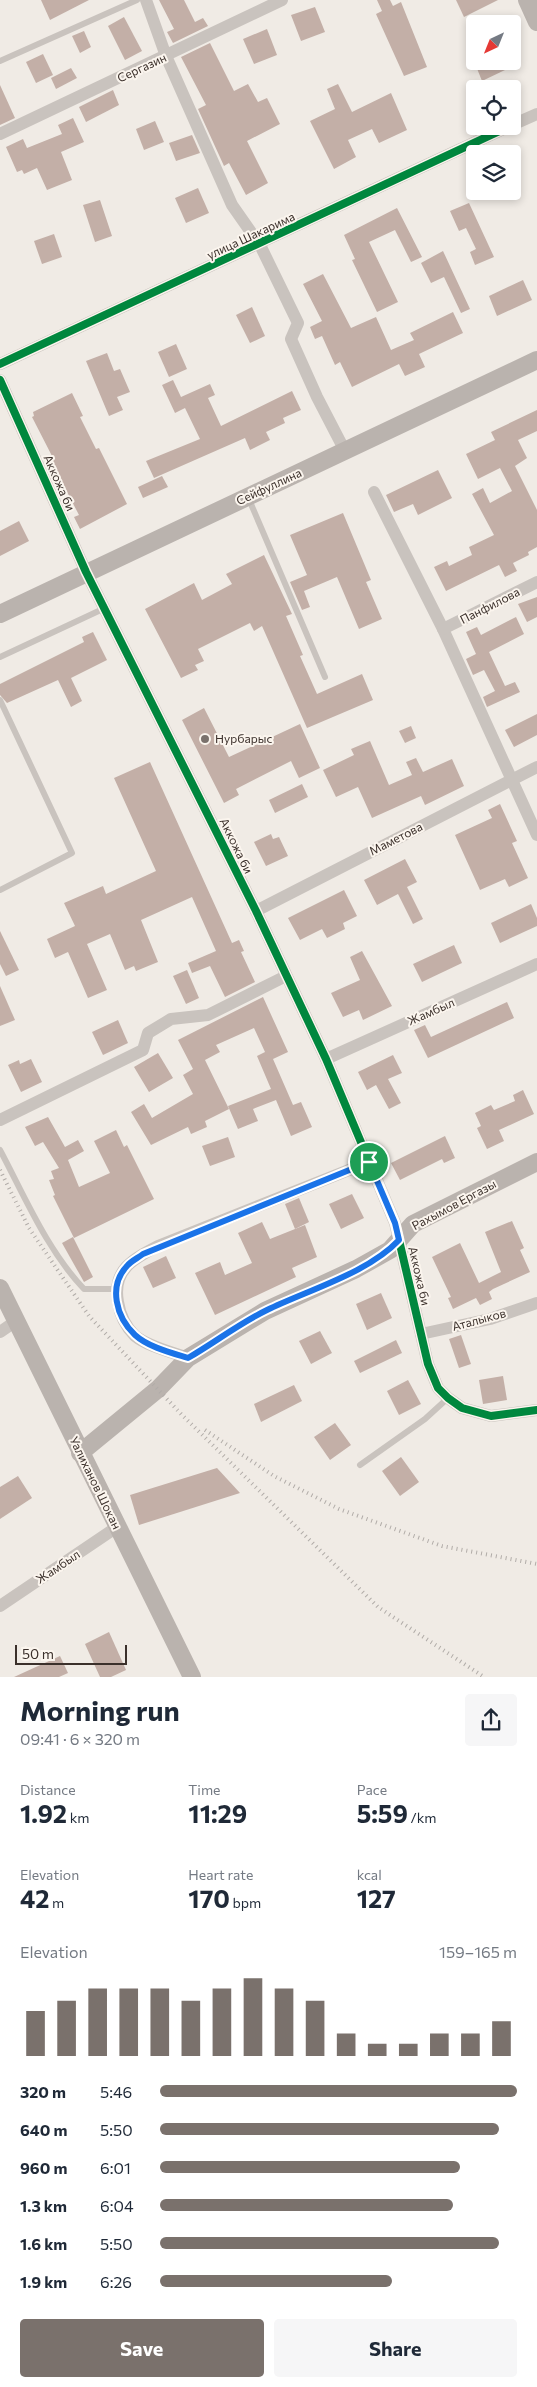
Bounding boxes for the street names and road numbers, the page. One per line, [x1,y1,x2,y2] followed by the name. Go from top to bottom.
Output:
[115,50,168,85] street label: Сергазин
[204,209,297,262] street label: улица Шакарима
[41,452,79,513] street label: Аккожа би
[234,465,303,507] street label: Сейфуллина
[457,584,522,626] street label: Панфилова
[217,816,256,876] street label: Аккожа би
[367,819,424,857] street label: Маметова
[405,995,456,1028] street label: Жамбыл
[409,1176,498,1232] street label: Рахымов Ергазы
[406,1245,434,1307] street label: Аккожа би
[450,1305,507,1333] street label: Аталыков
[67,1434,124,1531] street label: Уалиханов Шокан
[33,1546,82,1586] street label: Жамбыл

